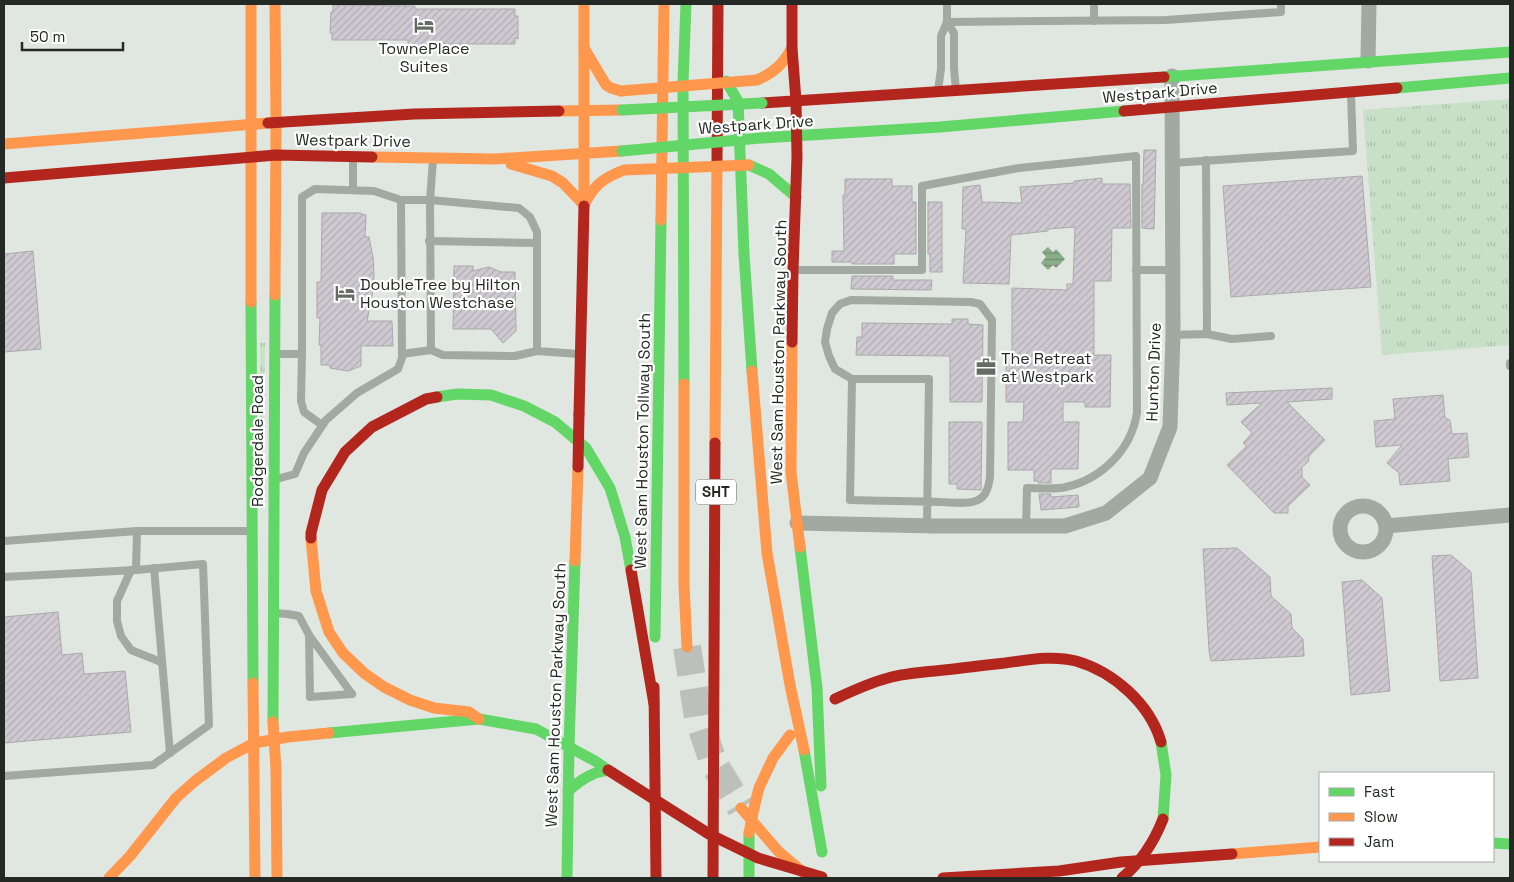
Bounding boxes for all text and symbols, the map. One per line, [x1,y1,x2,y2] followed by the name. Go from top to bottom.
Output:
[413,14,435,36] hotel icon: TownePlace Suites
[22,20,124,52] scale bar
[30,27,65,46] text: 50 m
[378,38,470,77] place label: TownePlace Suites
[1102,77,1218,108] street label: Westpark Drive
[698,110,814,139] street label: Westpark Drive
[295,129,411,152] street label: Westpark Drive
[766,220,791,484] street label: West Sam Houston Parkway South
[360,274,520,313] place label: DoubleTree by Hilton Houston Westchase
[334,282,356,304] hotel icon: DoubleTree by Hilton Houston Westchase
[630,313,655,569] street label: West Sam Houston Tollway South
[1141,322,1166,422] street label: Hunton Drive
[1001,348,1094,387] place label: The Retreat at Westpark
[975,356,997,378] office icon: The Retreat at Westpark
[247,375,268,507] street label: Rodgerdale Road
[696,480,736,504] road number: SHT
[540,562,571,828] street label: West Sam Houston Parkway South
[1319,772,1494,862] legend
[1364,782,1395,801] text: Fast
[1364,807,1398,826] text: Slow
[1364,832,1394,851] text: Jam

